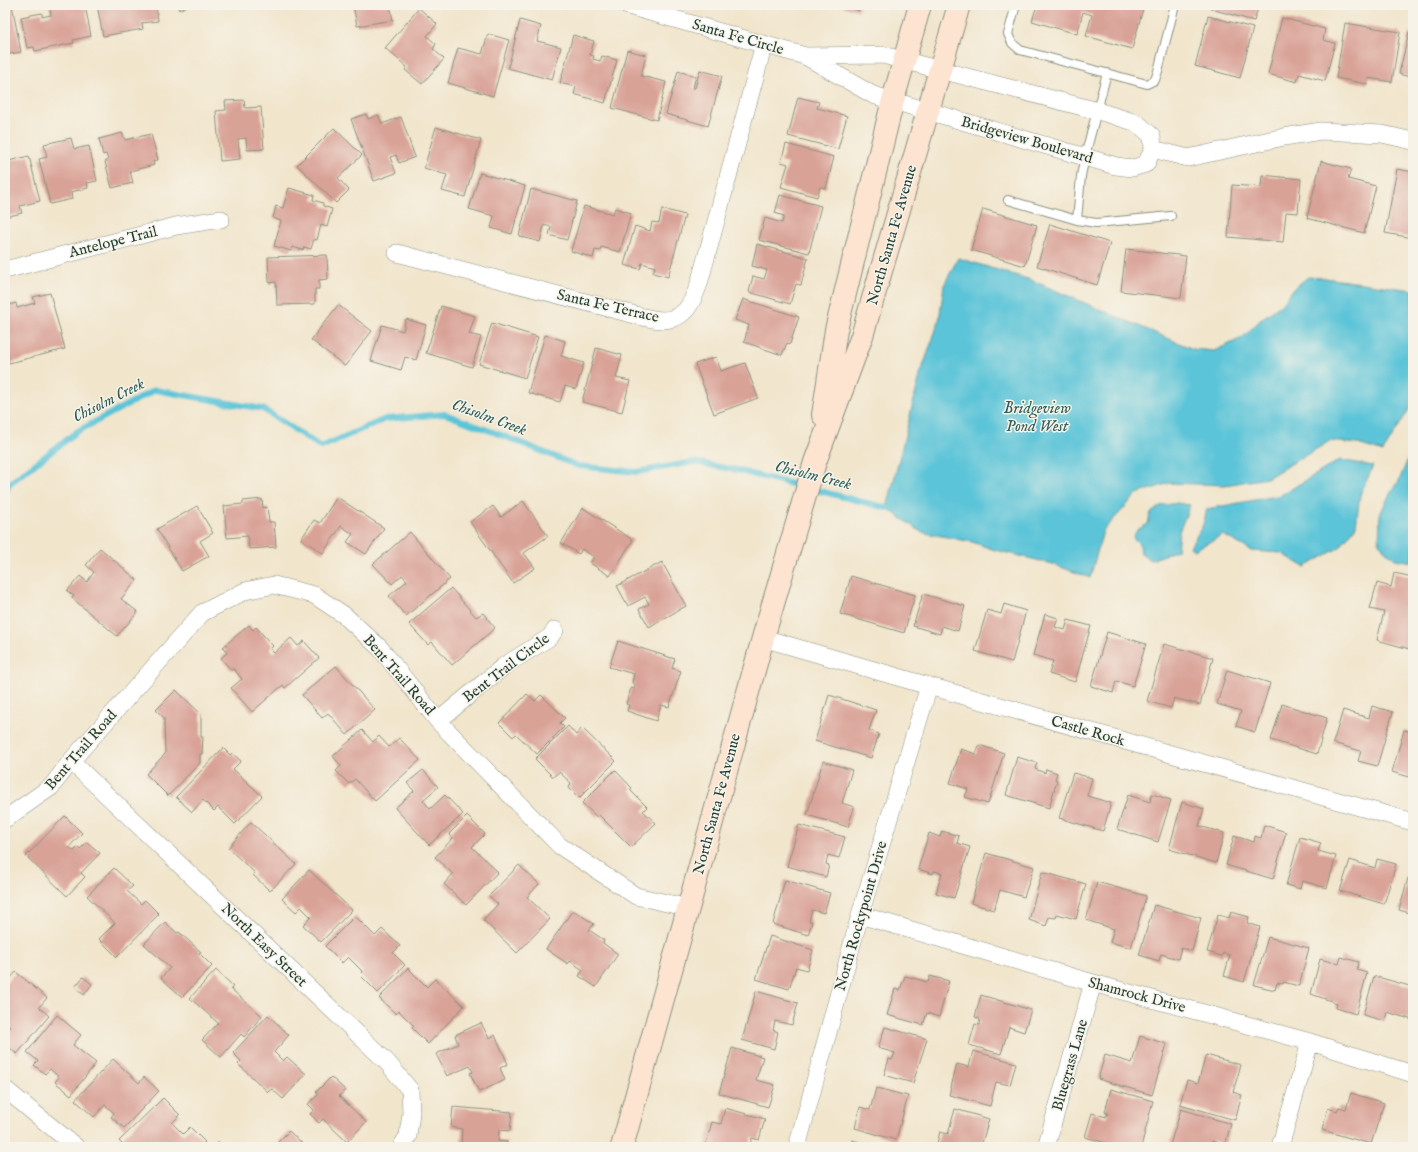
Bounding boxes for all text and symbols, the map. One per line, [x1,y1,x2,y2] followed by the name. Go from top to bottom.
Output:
[690,15,786,59] street label: Santa Fe Circle
[959,112,1096,168] street label: Bridgeview Boulevard
[863,163,921,307] street label: North Santa Fe Avenue
[66,222,160,262] street label: Antelope Trail
[555,285,661,327] street label: Santa Fe Terrace
[70,374,149,428] water label: Chisolm Creek
[449,395,530,441] water label: Chisolm Creek
[1003,399,1071,437] water label: Bridgeview Pond West
[773,457,854,495] water label: Chisolm Creek
[459,629,553,707] street label: Bent Trail Circle
[359,631,440,720] street label: Bent Trail Road
[41,705,122,794] street label: Bent Trail Road
[1049,711,1128,751] street label: Castle Rock
[689,731,745,876] street label: North Santa Fe Avenue
[830,839,892,993] street label: North Rockypoint Drive
[217,899,311,991] street label: North Easy Street
[1086,973,1188,1017] street label: Shamrock Drive
[1048,1017,1092,1113] street label: Bluegrass Lane

